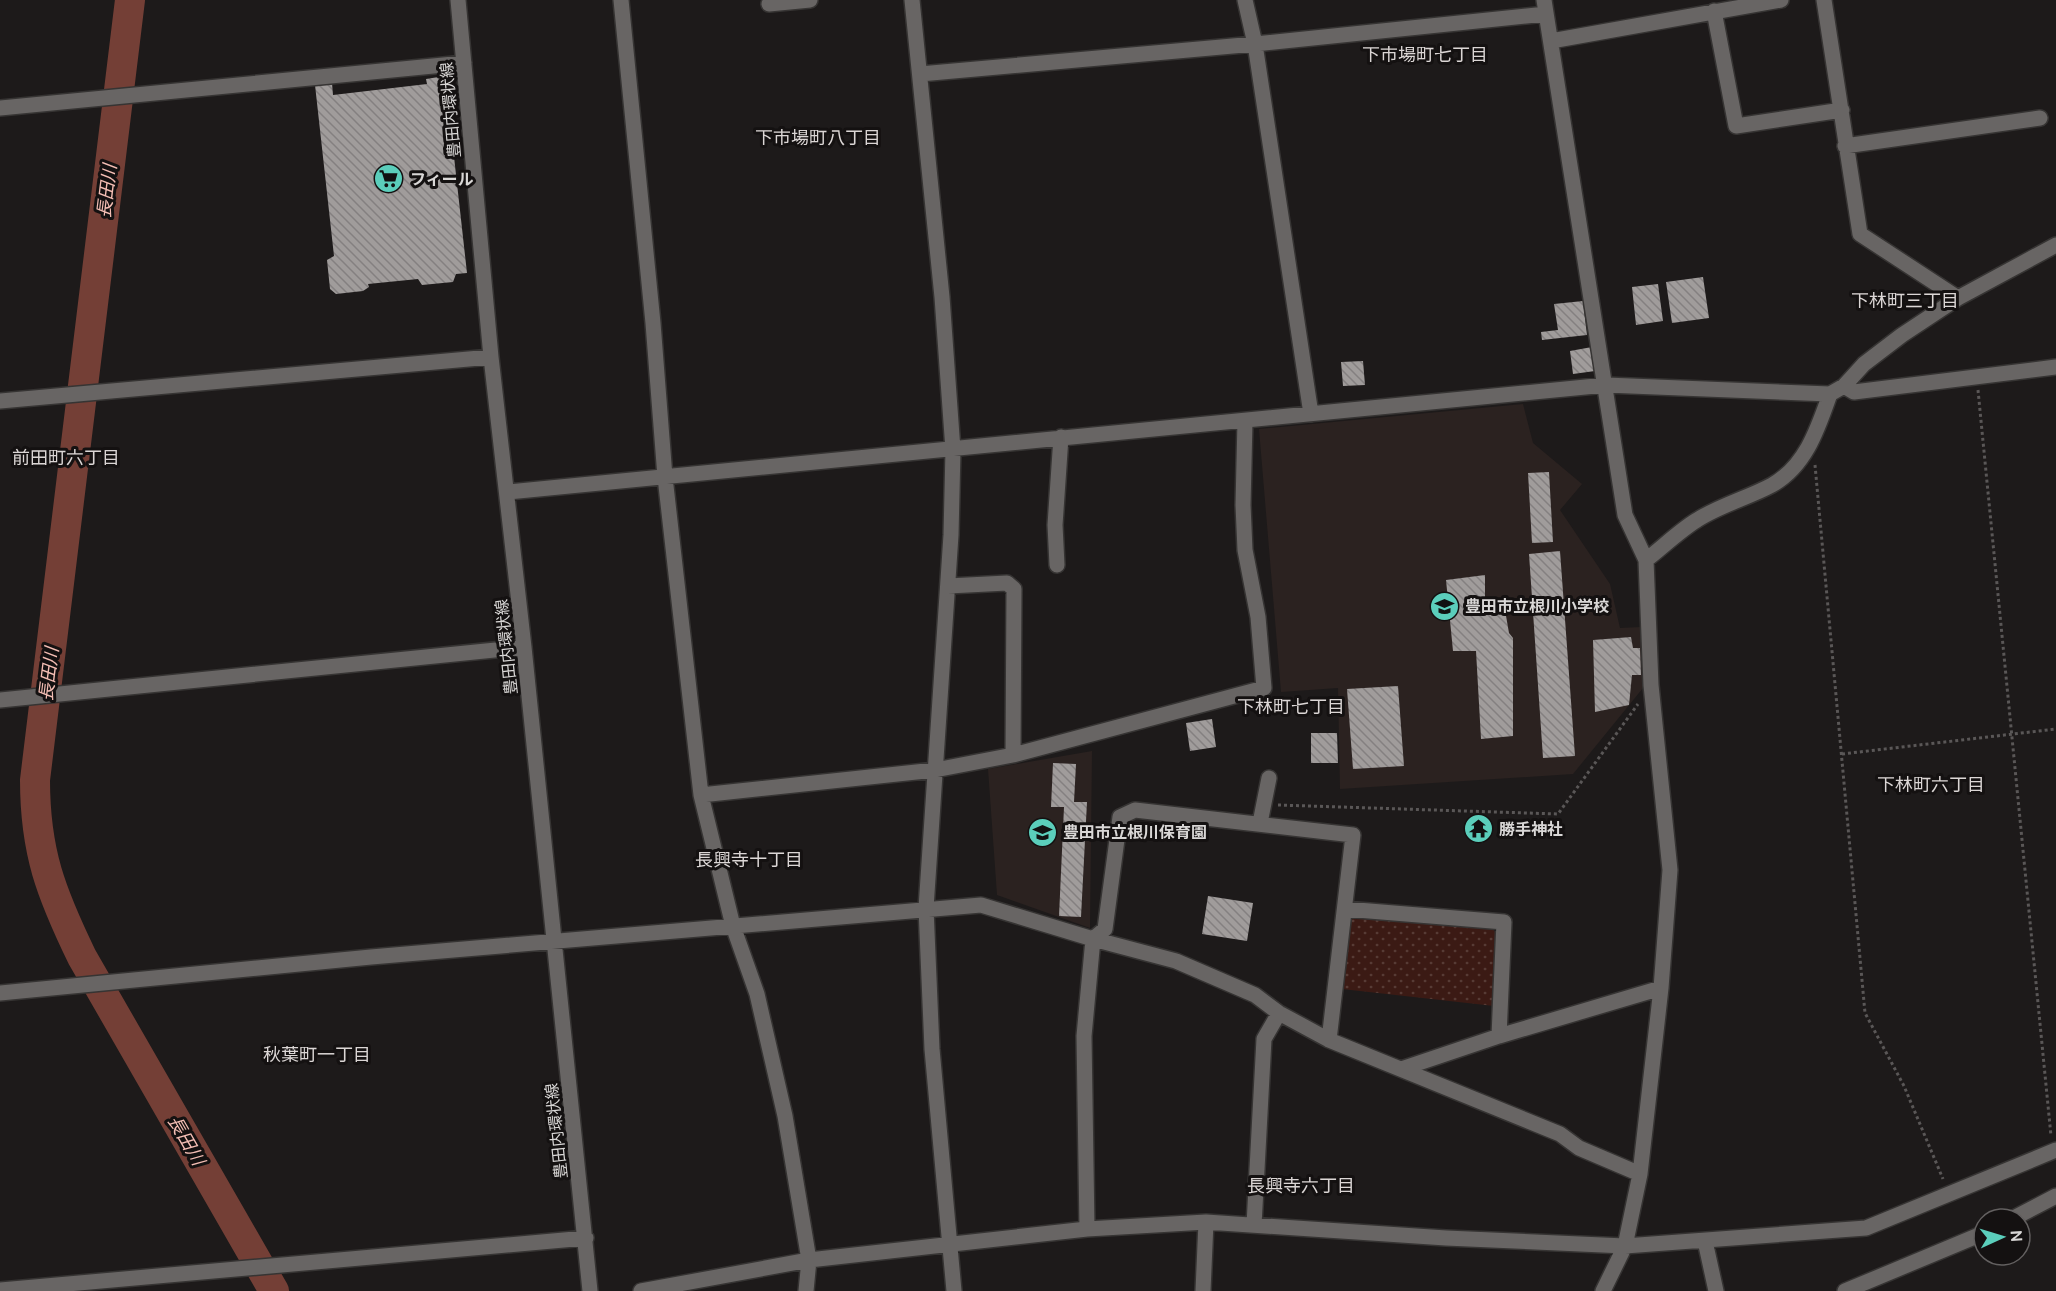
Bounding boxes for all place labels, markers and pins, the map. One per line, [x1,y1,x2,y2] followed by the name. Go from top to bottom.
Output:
[373,163,405,195] supermarket icon: フィール
[410,170,474,188] place label: フィール
[1428,590,1460,622] school or university icon: 豊田市立根川小学校
[1465,597,1609,615] place label: 豊田市立根川小学校
[1462,813,1494,845] temple icon: 勝手神社
[1026,816,1058,848] school or university icon: 豊田市立根川保育園
[1499,820,1563,838] place label: 勝手神社
[1063,823,1207,841] place label: 豊田市立根川保育園

